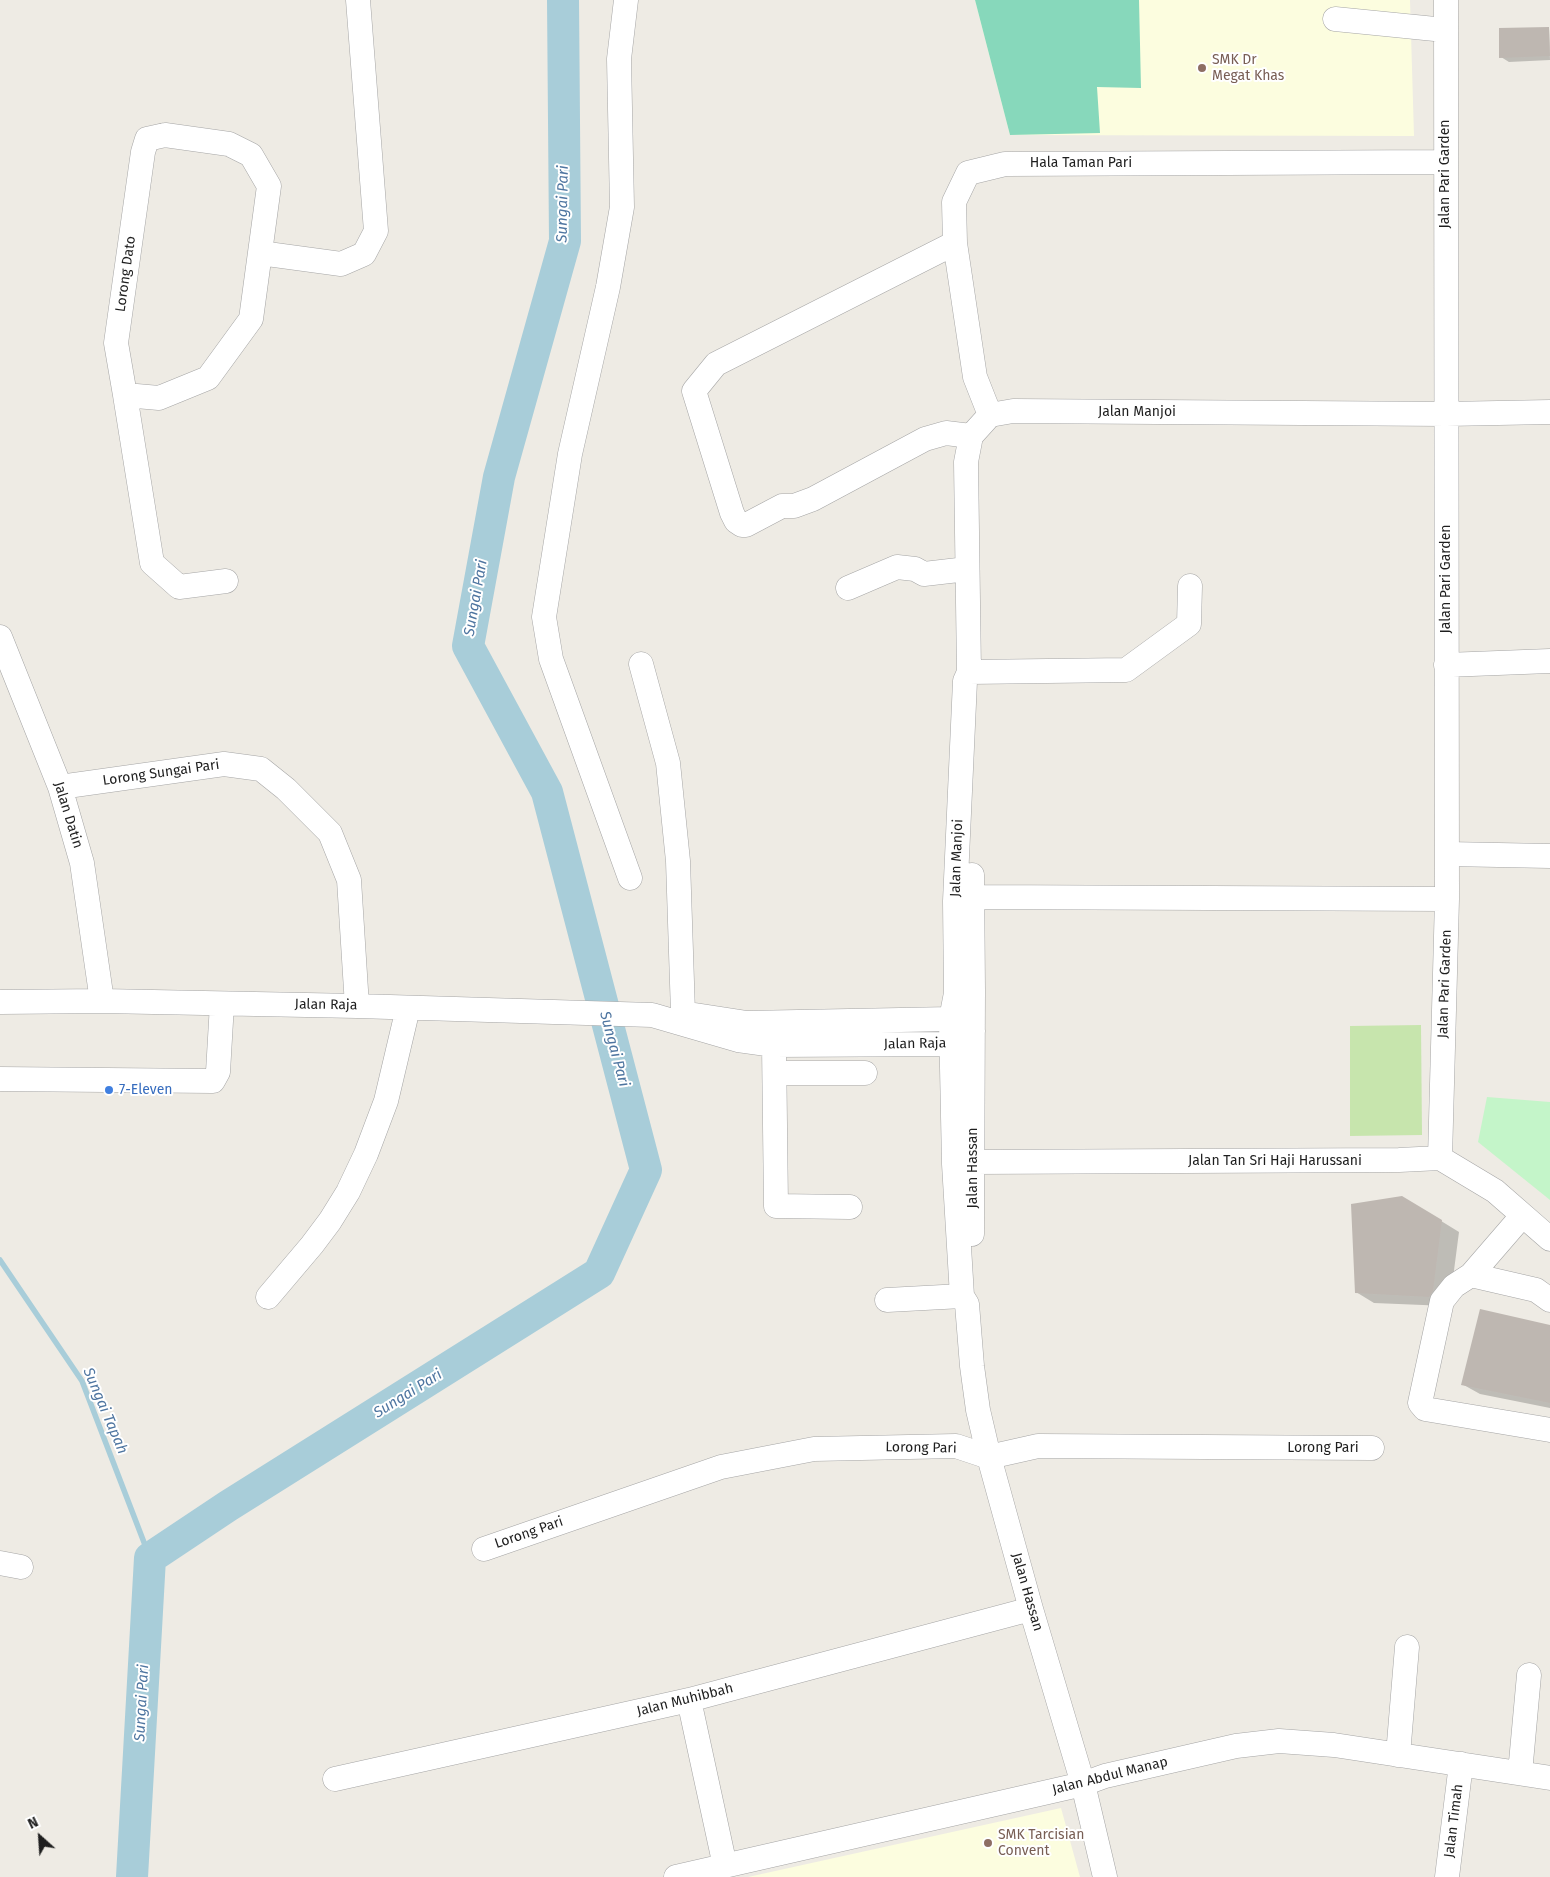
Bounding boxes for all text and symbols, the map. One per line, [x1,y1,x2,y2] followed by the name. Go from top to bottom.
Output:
[1212,52,1284,84] place label: SMK Dr Megat Khas
[1196,62,1208,74] marker: SMK Dr Megat Khas
[1437,120,1453,228] street label: Jalan Pari Garden
[1030,155,1132,171] street label: Hala Taman Pari
[553,165,573,243] water label: Sungai Pari
[112,235,140,313] street label: Lorong Dato
[1098,404,1176,420] street label: Jalan Manjoi
[1438,525,1454,633] street label: Jalan Pari Garden
[460,558,492,638] water label: Sungai Pari
[102,756,220,790] street label: Lorong Sungai Pari
[50,780,86,850] street label: Jalan Datin
[947,819,967,897] street label: Jalan Manjoi
[1435,929,1455,1039] street label: Jalan Pari Garden
[295,996,357,1014] street label: Jalan Raja
[595,1009,633,1089] water label: Sungai Pari
[884,1035,946,1053] street label: Jalan Raja
[119,1082,173,1098] place label: 7-Eleven
[103,1084,115,1096] marker: 7-Eleven
[965,1128,981,1208] street label: Jalan Hassan
[1188,1153,1362,1169] street label: Jalan Tan Sri Haji Harussani
[79,1365,131,1457] water label: Sungai Tapah
[370,1366,446,1422] water label: Sungai Pari
[885,1439,957,1457] street label: Lorong Pari
[1287,1440,1359,1456] street label: Lorong Pari
[492,1513,566,1553] street label: Lorong Pari
[1008,1551,1046,1633] street label: Jalan Hassan
[131,1664,153,1742] water label: Sungai Pari
[635,1680,735,1720] street label: Jalan Muhibbah
[1050,1754,1170,1798] street label: Jalan Abdul Manap
[1441,1783,1467,1859] street label: Jalan Timah
[15,1812,65,1862] north arrow
[25,1813,41,1833] text: N
[998,1827,1084,1860] place label: SMK Tarcisian Convent
[982,1837,994,1849] marker: SMK Tarcisian Convent

